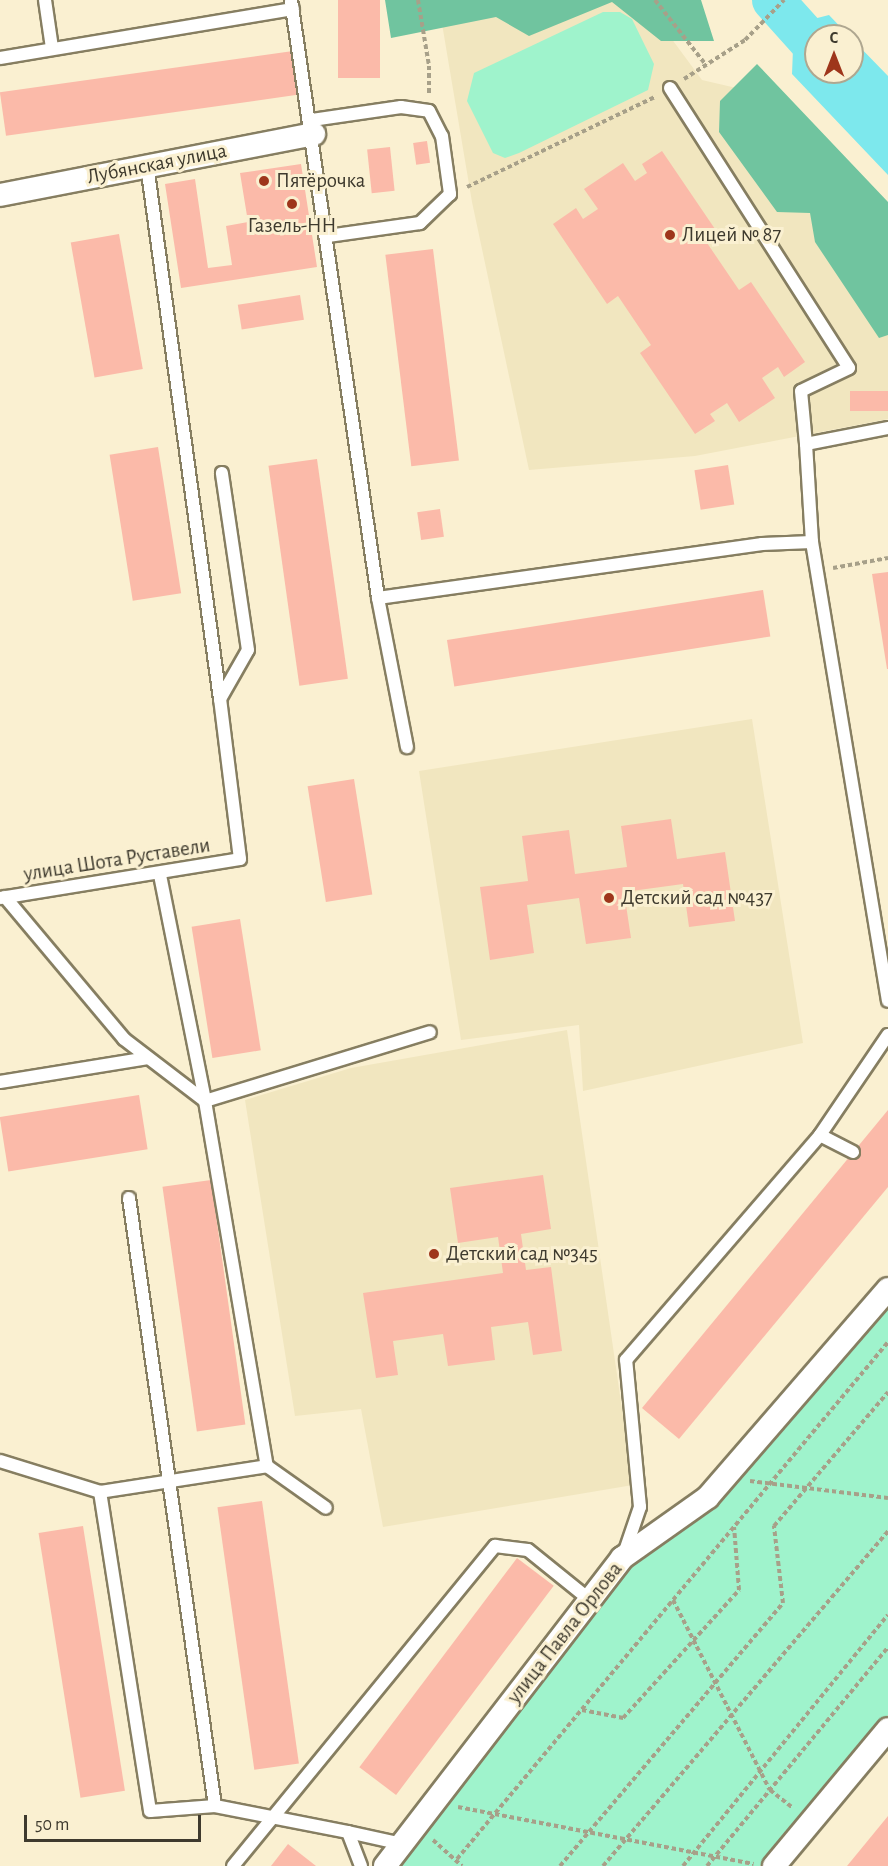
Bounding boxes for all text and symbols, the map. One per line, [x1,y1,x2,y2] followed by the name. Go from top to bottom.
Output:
[804,24,864,84] north arrow
[830,30,838,46] text: С
[85,138,229,190] street label: Лубянская улица
[276,168,365,194] place label: Пятёрочка
[257,174,271,188] marker: Пятёрочка
[285,197,299,211] marker: Газель-НН
[248,213,336,239] place label: Газель-НН
[682,222,781,248] place label: Лицей № 87
[663,228,677,242] marker: Лицей № 87
[22,833,212,887] street label: улица Шота Руставели
[621,885,773,911] place label: Детский сад №437
[602,891,616,905] marker: Детский сад №437
[446,1241,598,1267] place label: Детский сад №345
[427,1247,441,1261] marker: Детский сад №345
[502,1557,628,1709] street label: улица Павла Орлова
[27,1803,204,1841] scale bar
[35,1816,69,1834] text: 50 m

